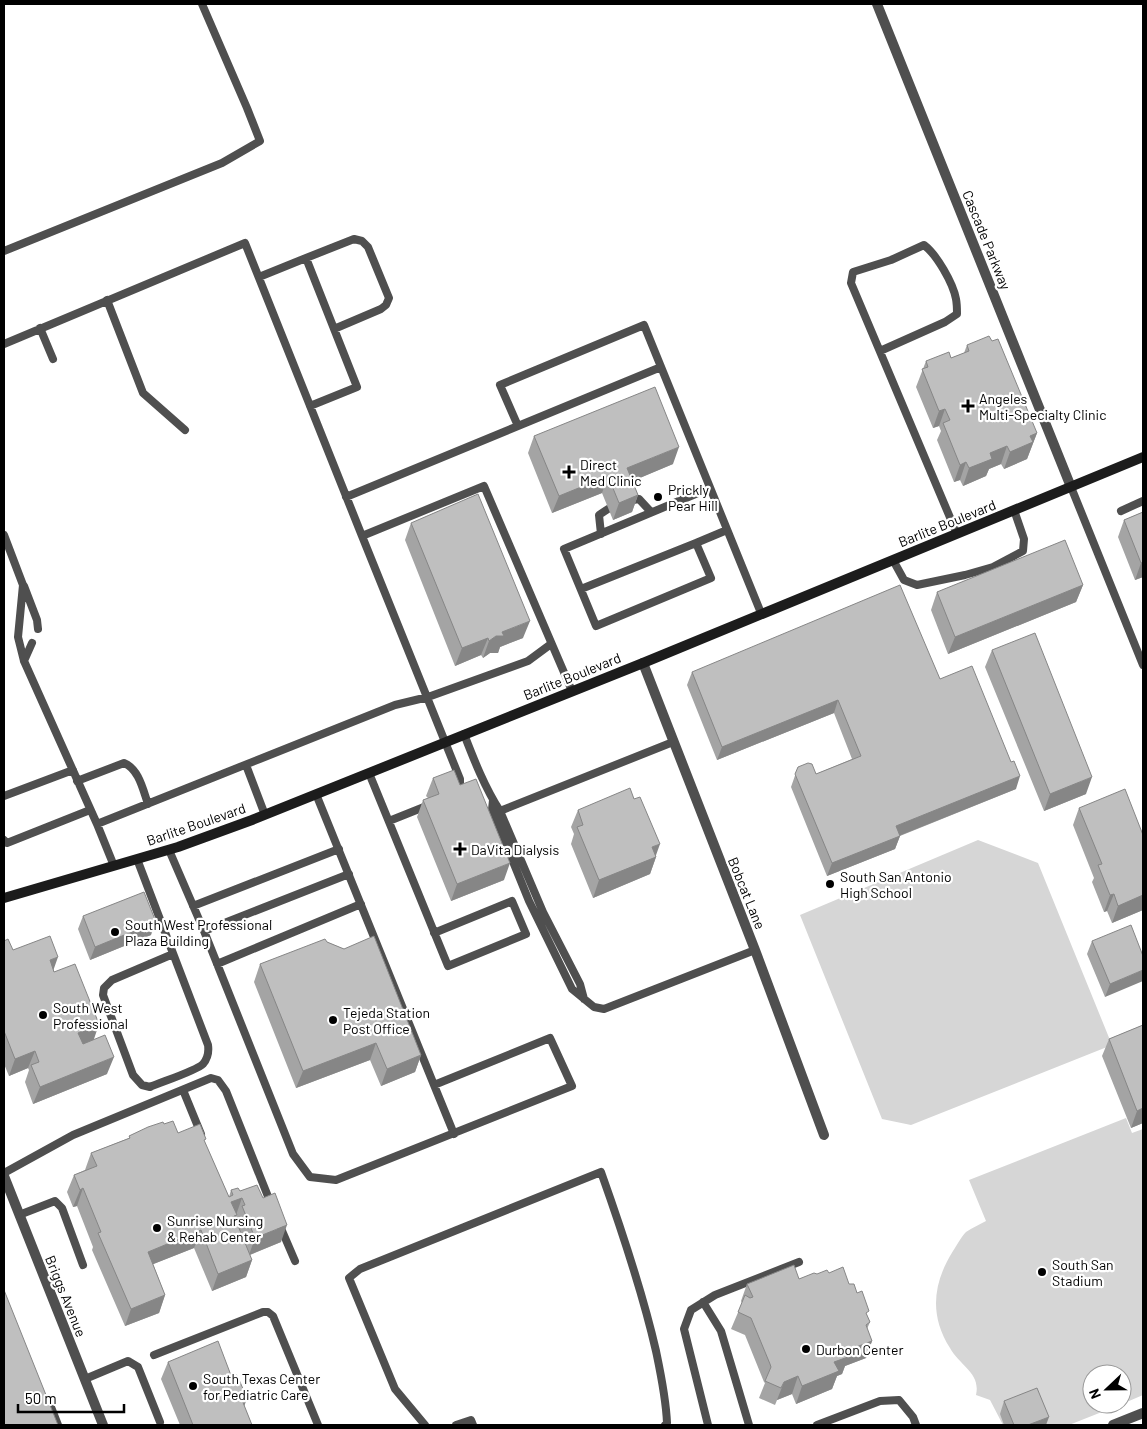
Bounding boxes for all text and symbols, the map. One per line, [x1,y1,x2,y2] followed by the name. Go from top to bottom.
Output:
[959,188,1015,293] street label: Cascade Parkway
[979,390,1106,423] place label: Angeles Multi-Specialty Clinic
[961,399,975,413] marker: Angeles Multi-Specialty Clinic
[580,456,642,489] place label: Direct Med Clinic
[562,465,576,479] marker: Direct Med Clinic
[668,481,718,514] place label: Prickly Pear Hill
[652,491,664,503] marker: Prickly Pear Hill
[896,496,998,550] street label: Barlite Boulevard
[521,649,623,703] street label: Barlite Boulevard
[144,799,248,849] street label: Barlite Boulevard
[471,841,560,858] place label: DaVita Dialysis
[453,842,467,856] marker: DaVita Dialysis
[725,854,769,932] street label: Bobcat Lane
[840,868,952,901] place label: South San Antonio High School
[824,878,836,890] marker: South San Antonio High School
[125,916,272,949] place label: South West Professional Plaza Building
[109,926,121,938] marker: South West Professional Plaza Building
[53,999,128,1032] place label: South West Professional
[343,1004,430,1037] place label: Tejeda Station Post Office
[37,1009,49,1021] marker: South West Professional
[327,1014,339,1026] marker: Tejeda Station Post Office
[167,1212,263,1245] place label: Sunrise Nursing & Rehab Center
[151,1222,163,1234] marker: Sunrise Nursing & Rehab Center
[42,1253,90,1339] street label: Briggs Avenue
[1052,1256,1114,1289] place label: South San Stadium
[1036,1266,1048,1278] marker: South San Stadium
[816,1341,904,1358] place label: Durbon Center
[800,1343,812,1355] marker: Durbon Center
[1082,1364,1132,1414] north arrow
[203,1370,320,1403] place label: South Texas Center for Pediatric Care
[187,1380,199,1392] marker: South Texas Center for Pediatric Care
[18,1382,124,1414] scale bar
[1085,1387,1104,1402] text: N
[25,1389,57,1407] text: 50 m

